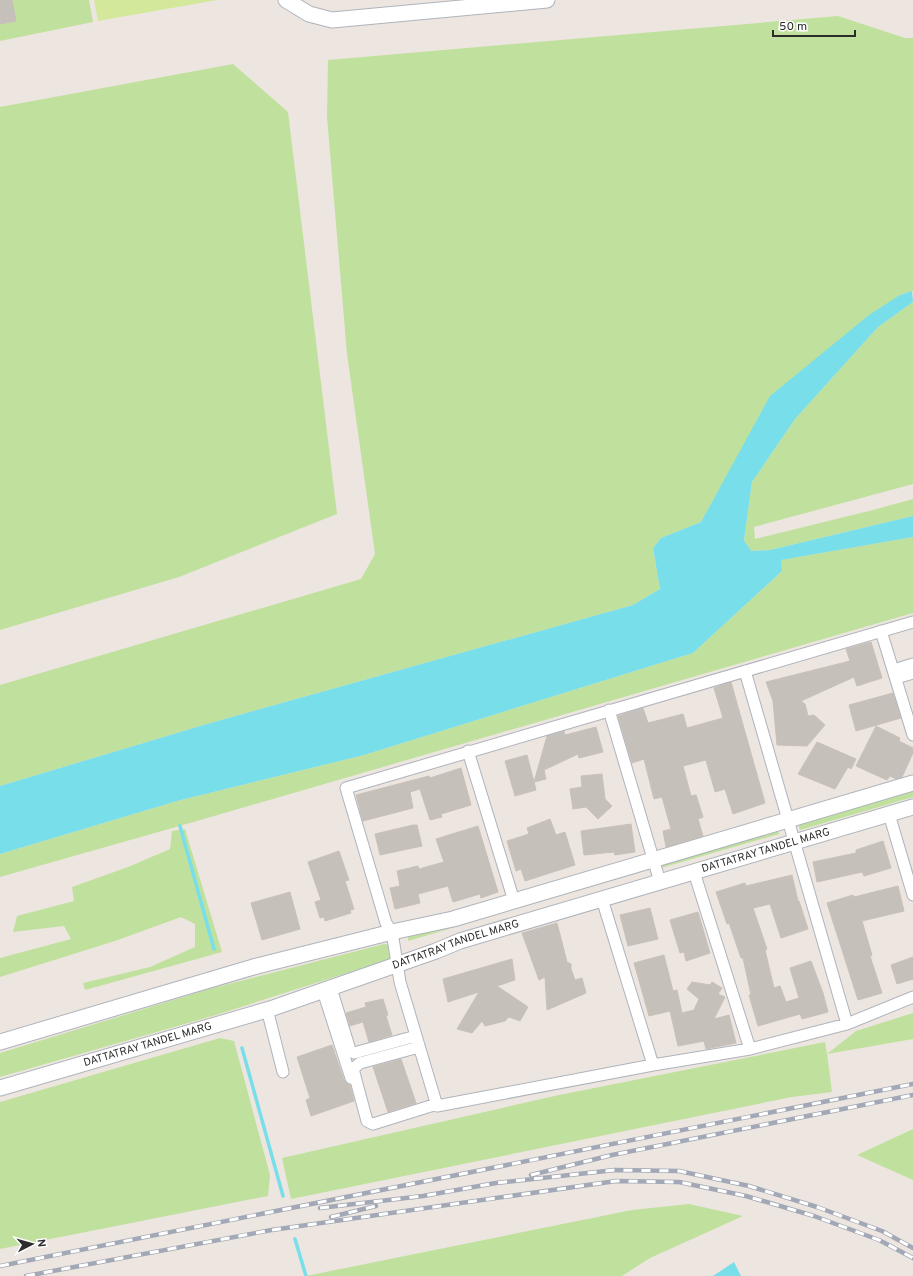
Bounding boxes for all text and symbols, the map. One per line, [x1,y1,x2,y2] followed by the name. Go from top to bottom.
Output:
[773,12,855,38] scale bar
[779,19,807,35] text: 50 m
[700,825,832,876] street label: DATTATRAY TANDEL MARG
[391,917,521,973] street label: DATTATRAY TANDEL MARG
[82,1019,214,1070] street label: DATTATRAY TANDEL MARG
[12,1224,52,1264] north arrow
[34,1238,48,1248] text: N

